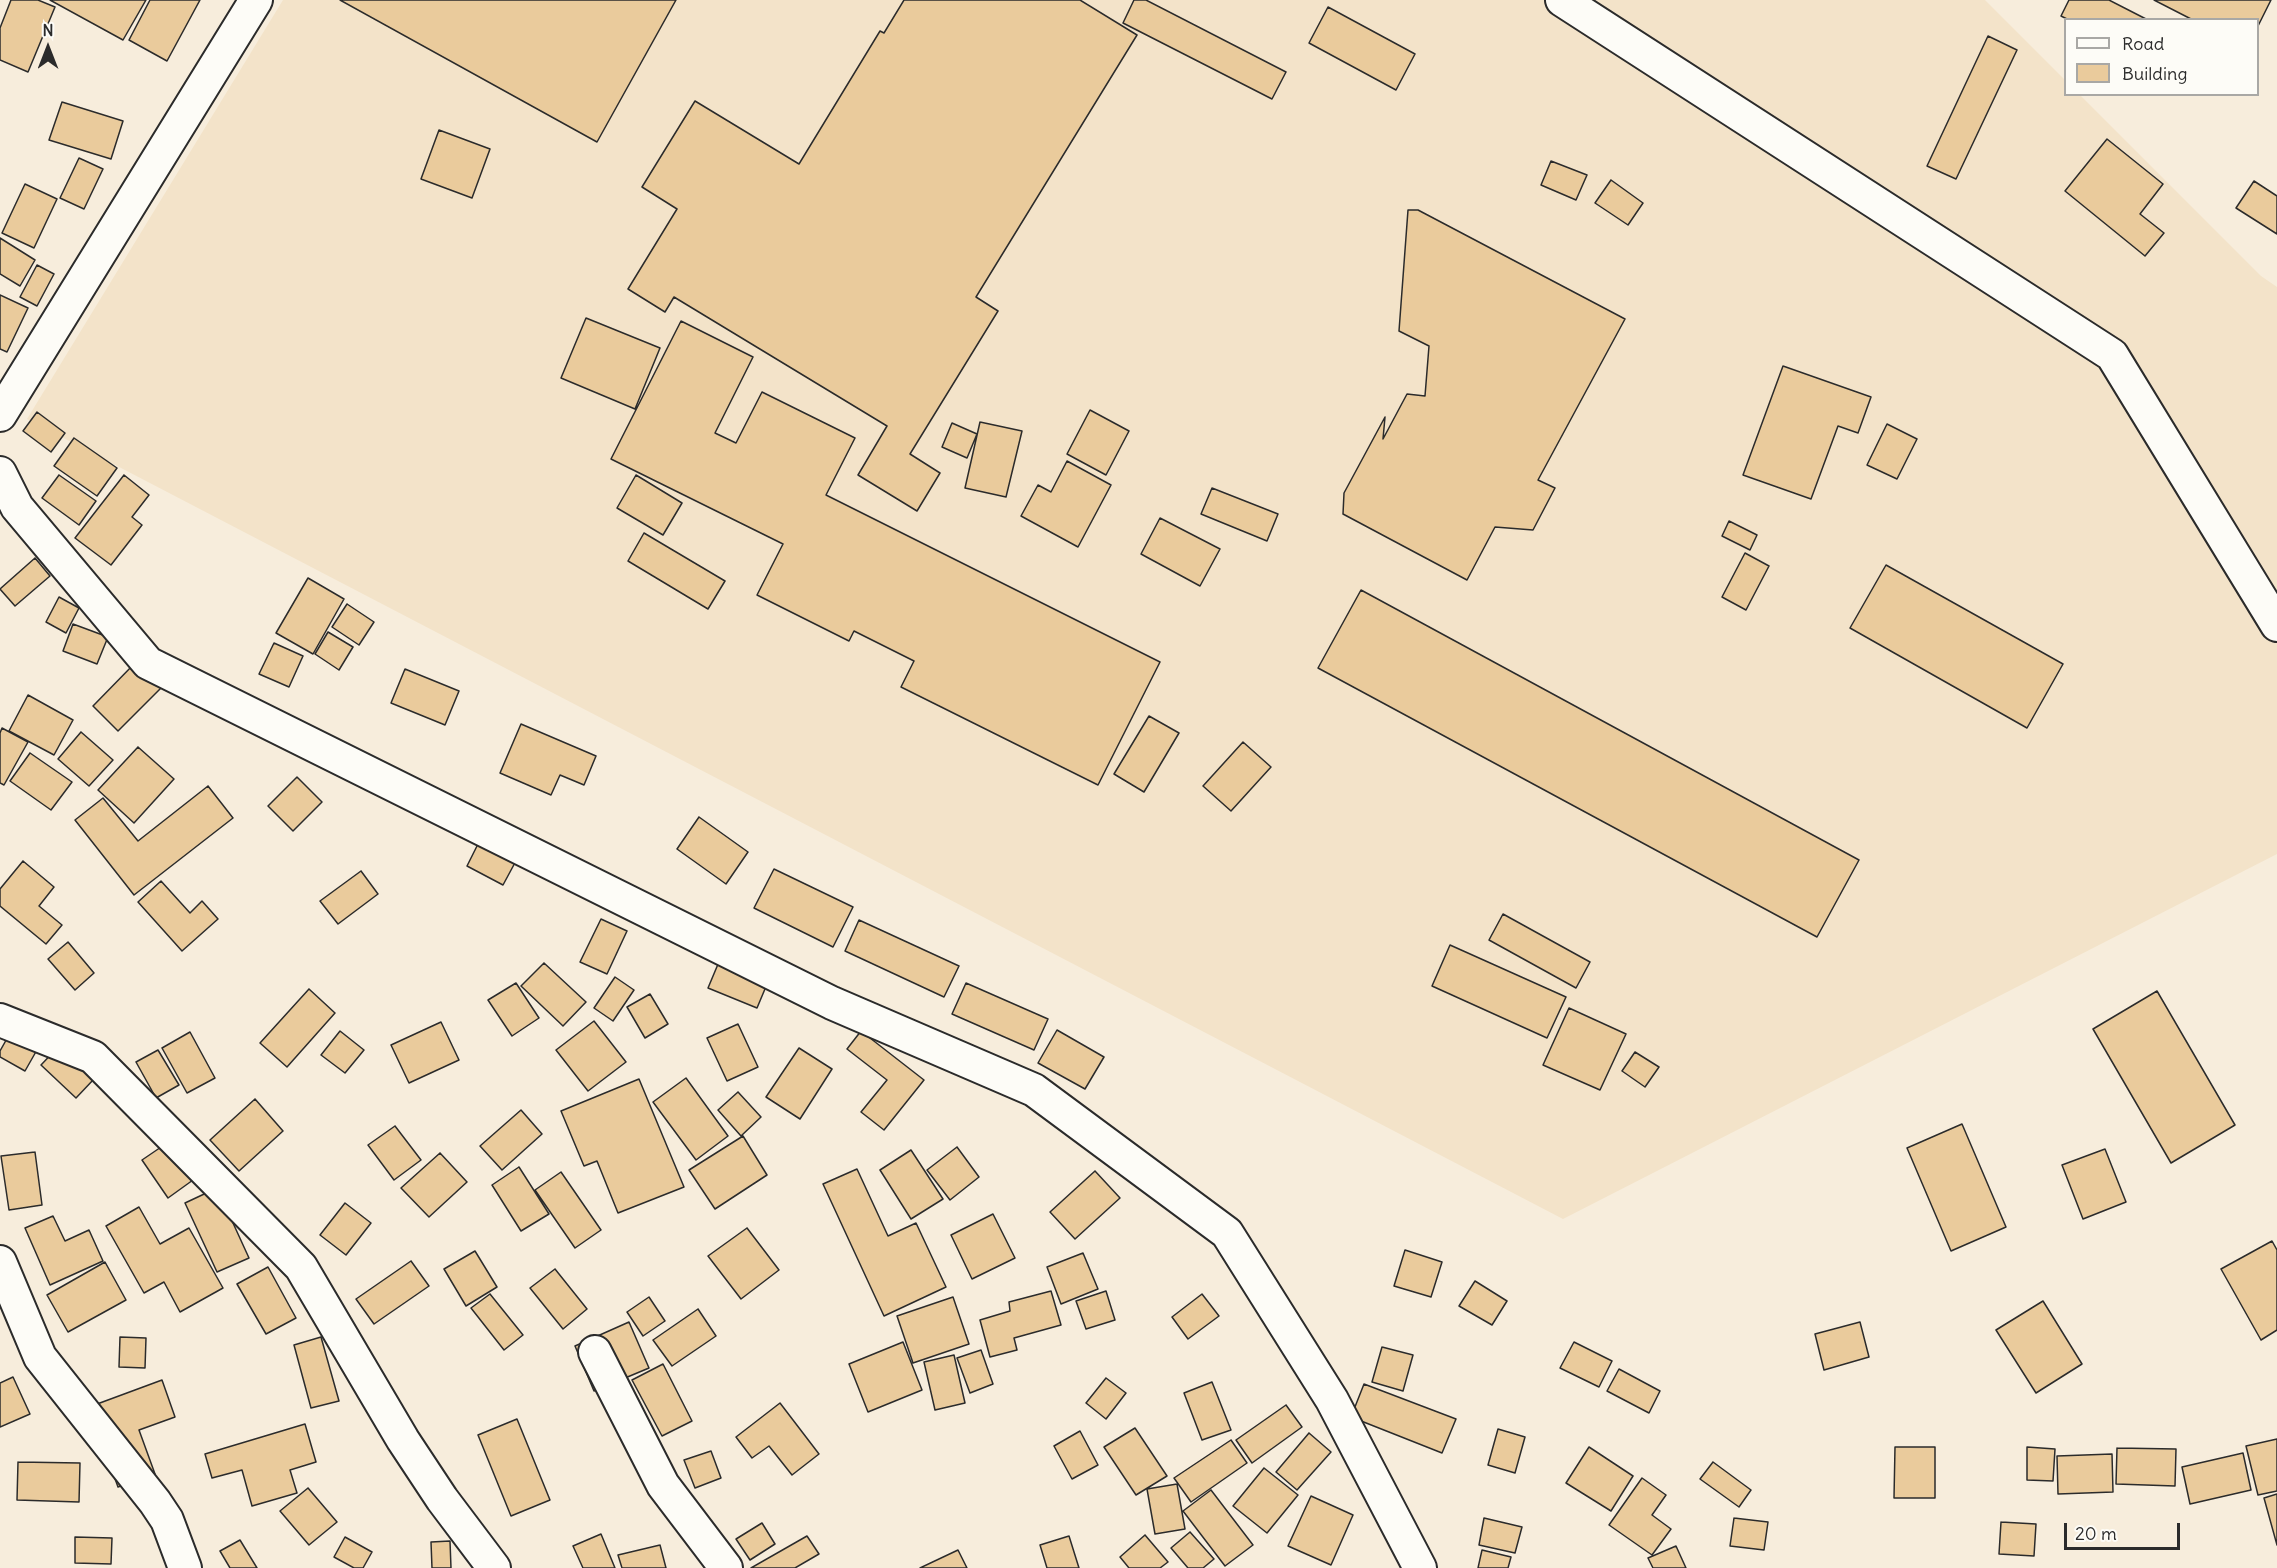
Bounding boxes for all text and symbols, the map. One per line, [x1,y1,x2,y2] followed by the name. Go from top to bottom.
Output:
[18,18,78,78] north arrow
[2064,18,2259,96] legend
[42,20,54,40] text: N
[2122,32,2164,55] text: Road
[2122,62,2187,85] text: Building
[2067,1511,2182,1549] scale bar
[2075,1522,2117,1545] text: 20 m

